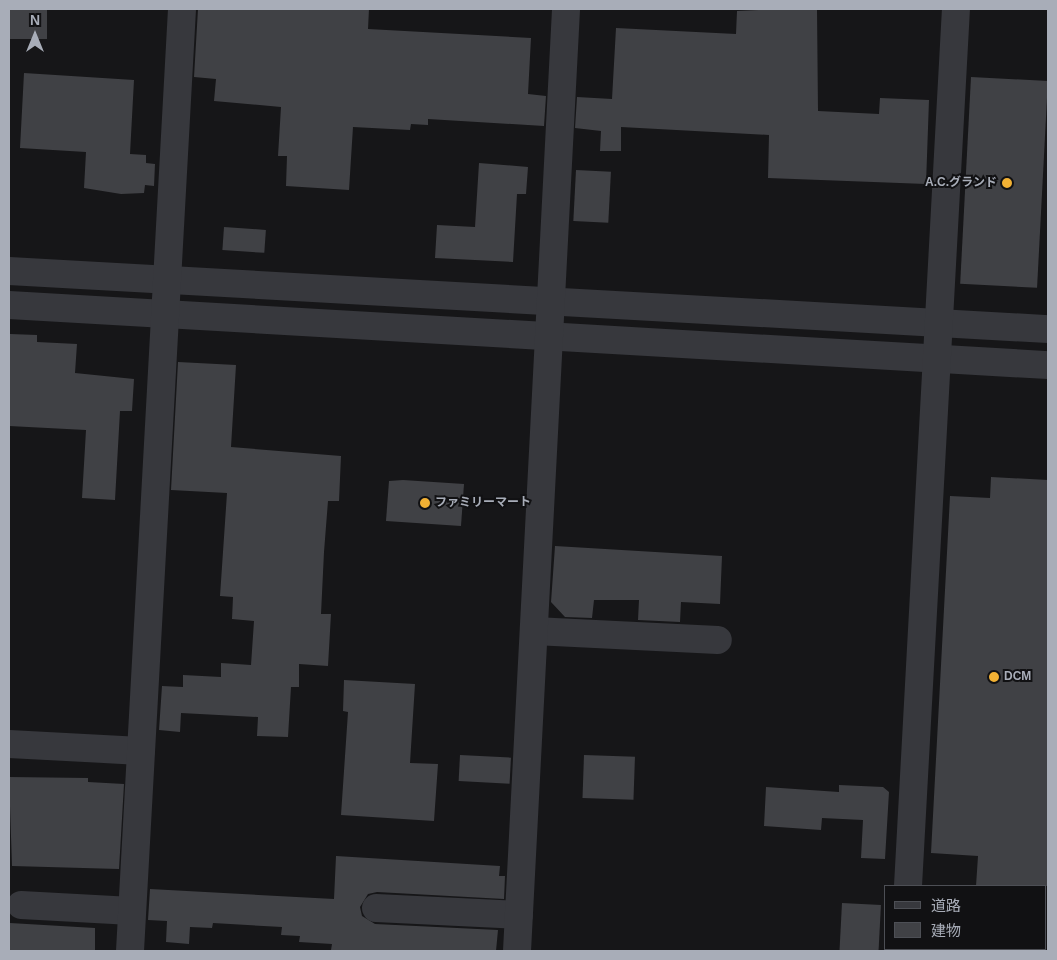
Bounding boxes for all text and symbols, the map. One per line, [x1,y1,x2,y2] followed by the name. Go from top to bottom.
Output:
[10,10,60,60] north arrow
[30,12,40,28] text: N
[925,176,997,190] place label: A.C.グランド
[1001,177,1013,189] marker: A.C.グランド
[435,496,531,510] place label: ファミリーマート
[419,497,431,509] marker: ファミリーマート
[1004,670,1031,684] place label: DCM
[988,671,1000,683] marker: DCM
[884,885,1047,950] legend
[931,897,961,914] text: 道路
[931,922,961,939] text: 建物

